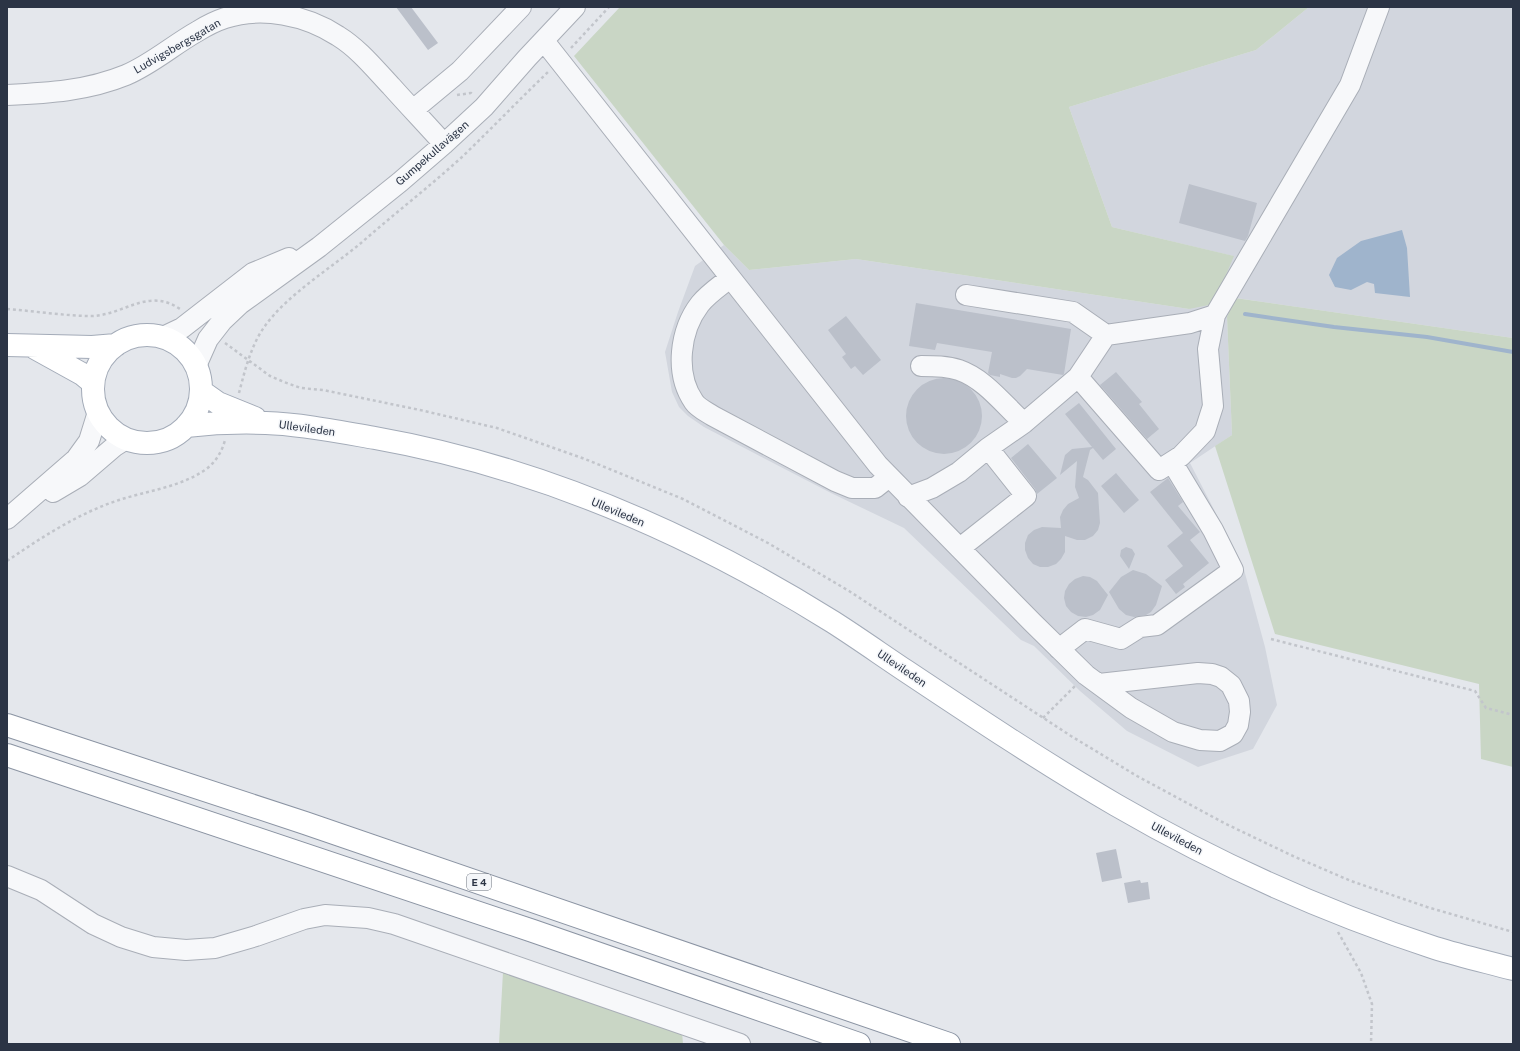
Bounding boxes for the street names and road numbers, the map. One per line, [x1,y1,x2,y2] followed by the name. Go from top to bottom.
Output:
[132,16,222,76] street label: Ludvigsbergsgatan
[393,118,471,188] street label: Gumpekullavägen
[278,418,336,438] street label: Ullevileden
[590,495,646,529] street label: Ullevileden
[875,647,929,689] street label: Ullevileden
[1149,819,1205,857] street label: Ullevileden
[467,874,491,890] road number: E 4

